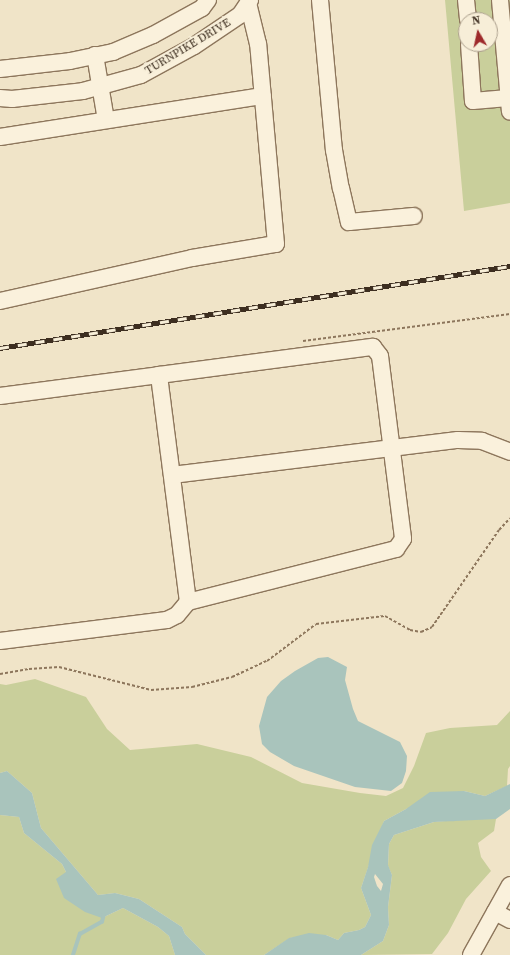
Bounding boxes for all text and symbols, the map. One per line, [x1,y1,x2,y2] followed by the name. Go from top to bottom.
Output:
[458,12,498,52] north arrow
[471,13,481,29] text: N
[143,16,233,78] street label: TURNPIKE DRIVE

